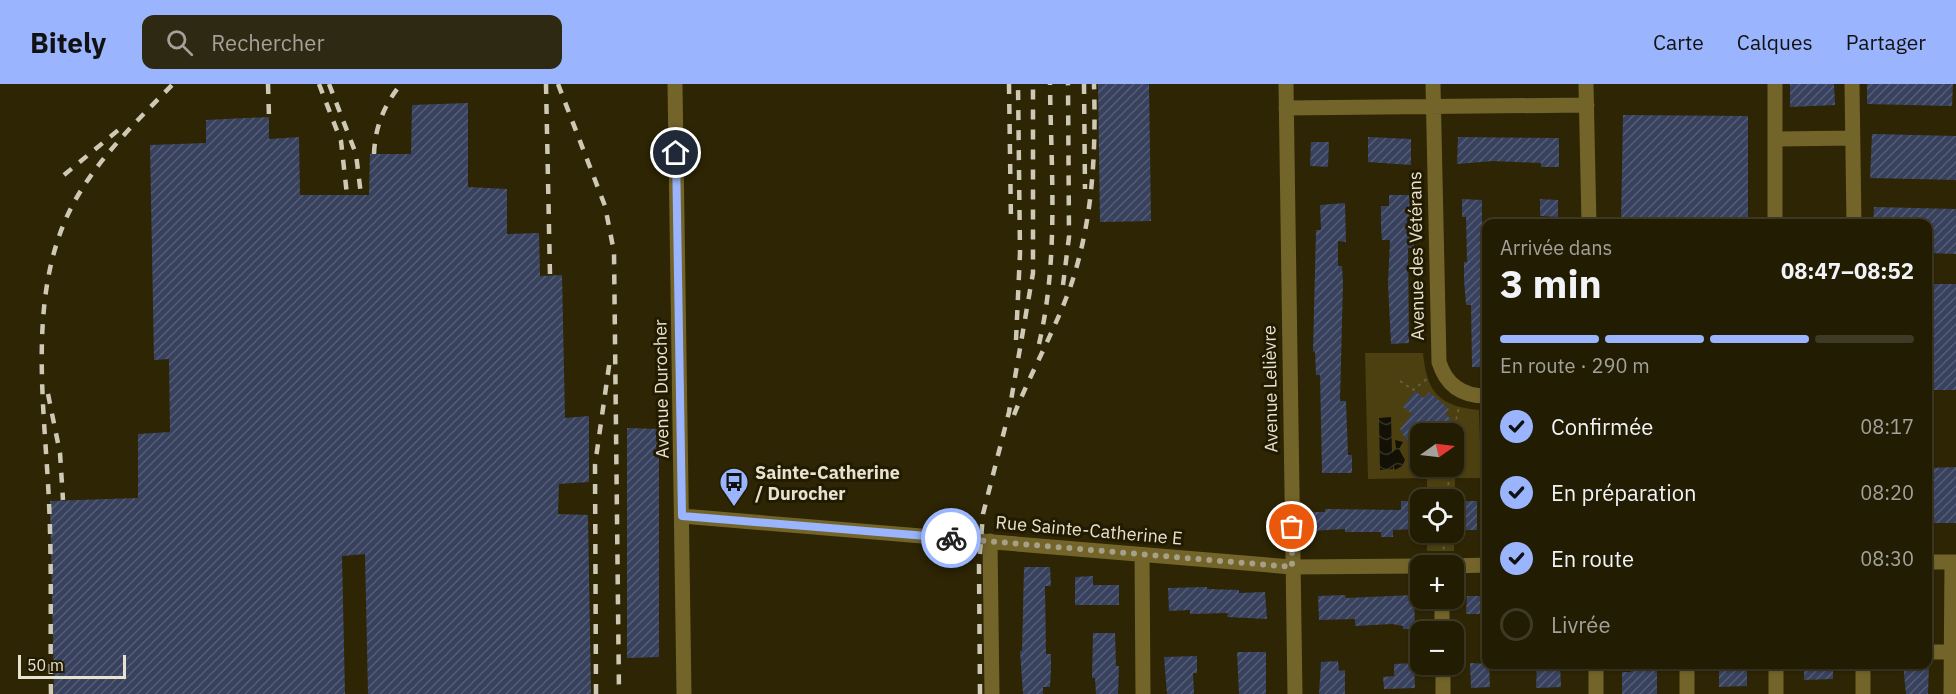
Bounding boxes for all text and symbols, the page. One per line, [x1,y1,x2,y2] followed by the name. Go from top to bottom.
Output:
[142,15,562,69] search box
[30,24,106,61] text: Bitely
[163,26,196,59] icon: search
[211,28,324,57] text: Rechercher
[1653,28,1704,56] text: Carte
[1737,28,1813,56] text: Calques
[1846,28,1926,56] text: Partager
[650,127,701,178] pin
[659,136,692,169] icon: home
[1403,171,1429,341] street label: Avenue des Vétérans
[1500,234,1612,261] text: Arrivée dans
[1781,256,1914,285] text: 08:47–08:52
[1500,258,1602,309] text: 3 min
[648,319,674,459] street label: Avenue Durocher
[1257,325,1283,453] street label: Avenue Lelièvre
[1500,352,1650,379] text: En route · 290 m
[1500,410,1533,443] icon: check
[1551,412,1653,441] text: Confirmée
[1860,413,1914,440] text: 08:17
[1410,423,1464,477] north arrow
[1410,423,1464,675] map controls
[755,461,900,505] place label: Sainte-Catherine / Durocher
[718,466,750,508] bus stop icon: Sainte-Catherine / Durocher
[1500,476,1533,509] icon: check
[1551,478,1697,507] text: En préparation
[1860,479,1914,506] text: 08:20
[1410,489,1464,543] button: locate
[1266,501,1317,552] pin
[921,508,981,568] courier
[995,510,1183,550] street label: Rue Sainte-Catherine E
[1275,510,1308,543] icon: bag
[935,522,968,555] icon: bike
[1500,542,1533,575] icon: check
[1551,544,1634,573] text: En route
[1860,545,1914,572] text: 08:30
[1410,555,1464,609] button: +
[1551,610,1610,639] text: Livrée
[1410,621,1464,675] button: −
[18,652,126,680] scale bar
[27,655,64,675] text: 50 m

